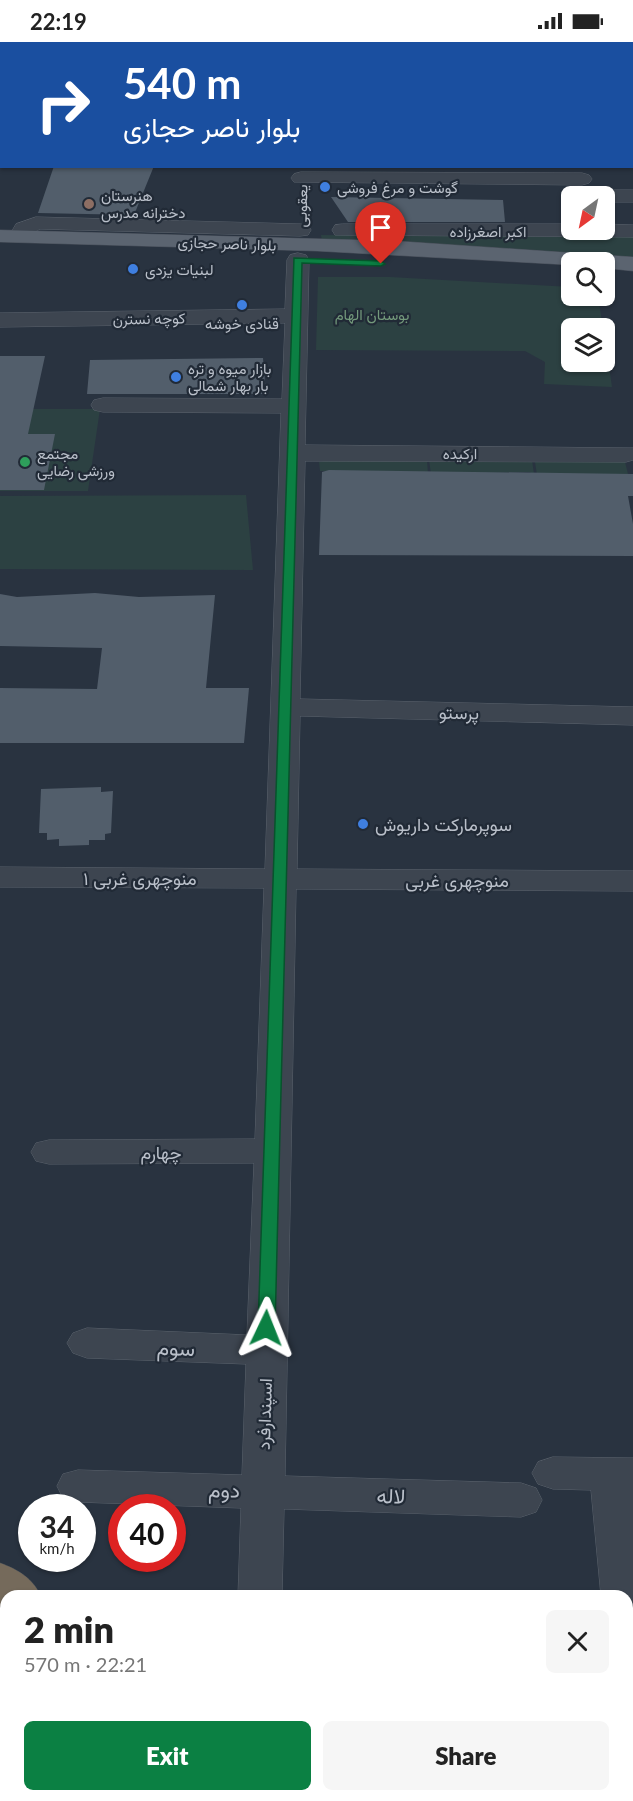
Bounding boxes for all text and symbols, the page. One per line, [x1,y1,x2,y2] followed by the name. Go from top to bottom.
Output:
[30,8,87,35] text: 22:19
[123,58,241,108] text: 540 m
[24,66,102,144] icon: right
[123,110,301,143] text: بلوار ناصر حجازی
[337,178,458,199] place label: گوشت و مرغ فروشی
[318,180,332,194] marker: گوشت و مرغ فروشی
[292,184,312,228] street label: یعقوبی
[101,186,185,223] place label: هنرستان دخترانه مدرس
[561,186,615,240] north arrow
[561,186,615,372] map controls
[82,197,96,211] marker: هنرستان دخترانه مدرس
[355,202,406,264] pin
[364,211,397,244] icon: arrive
[450,222,526,241] street label: اکبر اصغرزاده
[177,232,277,256] street label: بلوار ناصر حجازی
[561,252,615,306] button: search
[145,260,213,280] place label: لبنیات یزدی
[126,262,140,276] marker: لبنیات یزدی
[235,298,249,312] marker: قنادی خوشه
[335,305,409,325] park label: بوستان الهام
[112,308,186,330] street label: کوچه نسترن
[205,314,279,334] place label: قنادی خوشه
[561,318,615,372] button: layers
[188,359,271,396] place label: بازار میوه و تره بار بهار شمالی
[169,370,183,384] marker: بازار میوه و تره بار بهار شمالی
[37,444,115,481] place label: مجتمع ورزشی رضایی
[443,444,477,463] street label: ارکیده
[18,455,32,469] marker: مجتمع ورزشی رضایی
[439,701,479,725] street label: پرستو
[375,813,512,837] place label: سوپرمارکت داریوش
[356,817,370,831] marker: سوپرمارکت داریوش
[83,867,197,891] street label: منوچهری غربی ۱
[405,869,509,893] street label: منوچهری غربی
[140,1141,182,1165] street label: چهارم
[234,1296,298,1360] position arrow
[156,1334,196,1363] street label: سوم
[252,1378,278,1450] street label: اسپندارفرد
[208,1476,240,1505] street label: دوم
[376,1482,406,1508] street label: لاله
[108,1494,186,1572] speed limit sign: 40
[40,1508,74,1544] text: 34
[39,1539,75,1557] text: km/h
[24,1607,114,1651] text: 2 min
[546,1610,609,1673] button: close
[24,1652,147,1676] text: 570 m · 22:21
[24,1721,311,1790] button: Exit
[323,1721,609,1790] button: Share

